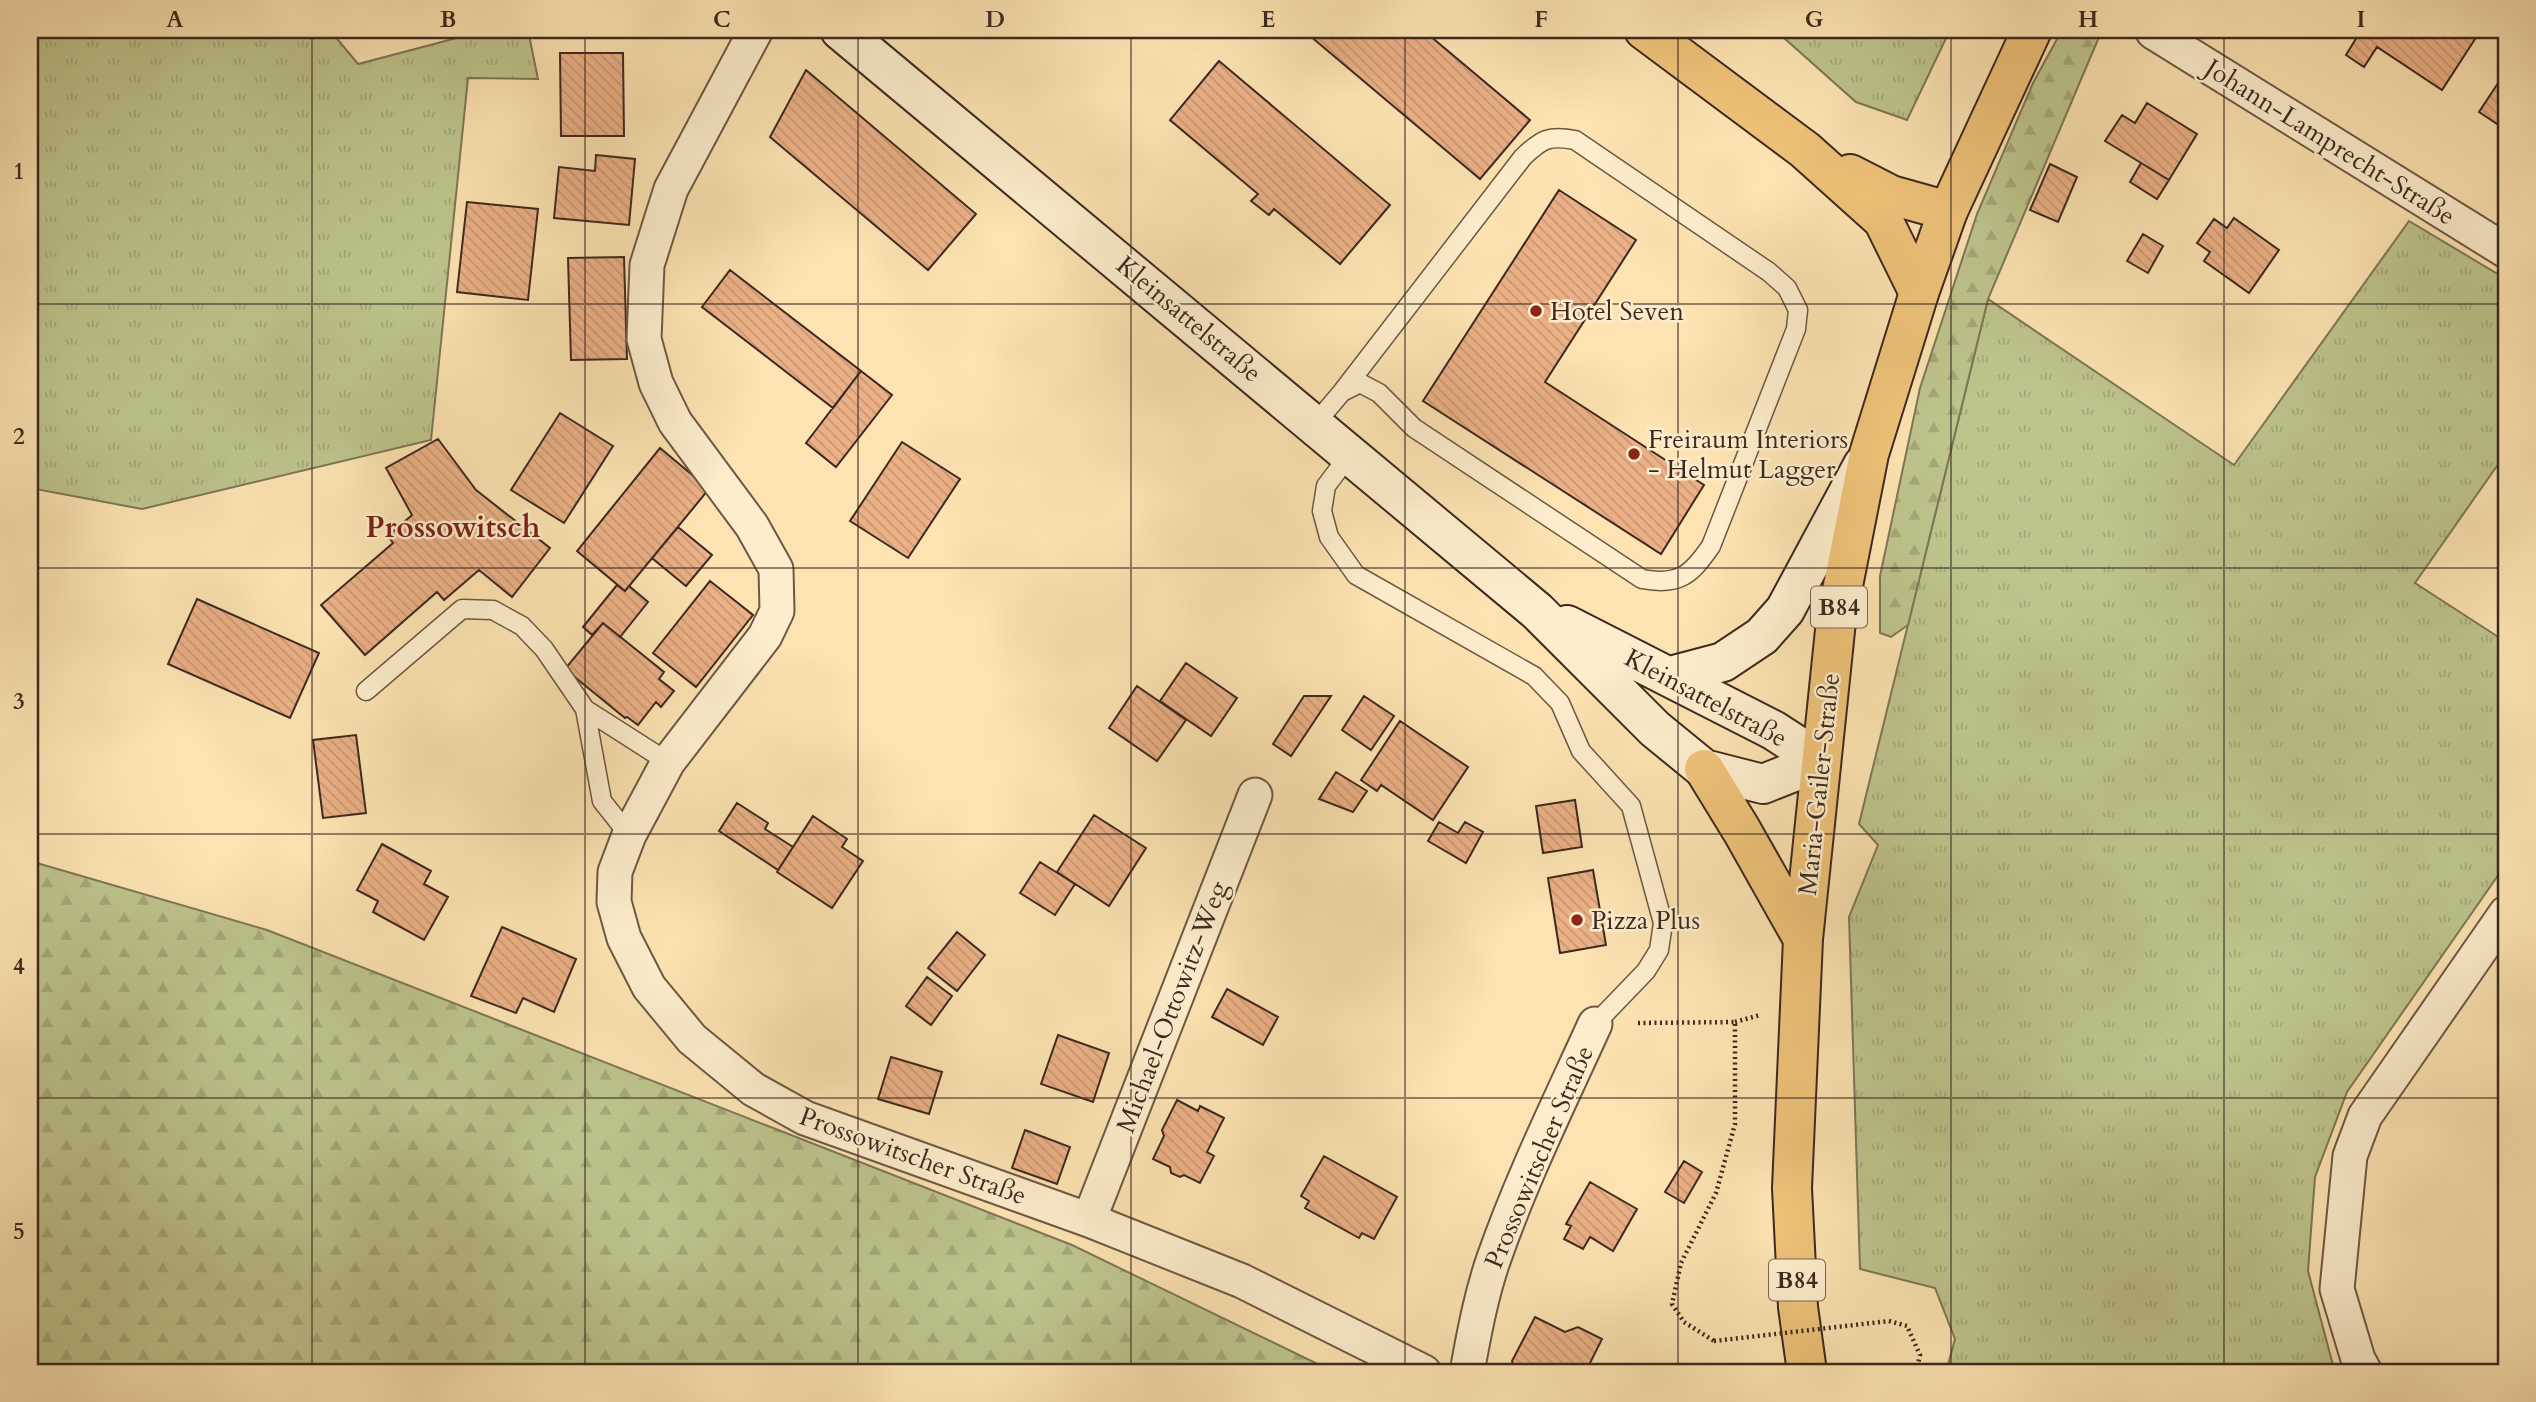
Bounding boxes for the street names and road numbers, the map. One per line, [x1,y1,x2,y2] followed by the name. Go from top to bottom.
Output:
[2195,49,2462,233] street label: Johann-Lamprecht-Straße
[1109,248,1269,390] street label: Kleinsattelstraße
[1811,586,1867,628] road number: B84
[1619,640,1793,756] street label: Kleinsattelstraße
[1790,671,1848,897] street label: Maria-Gailer-Straße
[1108,876,1236,1138] street label: Michael-Ottowitz-Weg
[1476,1040,1602,1274] street label: Prossowitscher Straße
[795,1099,1031,1213] street label: Prossowitscher Straße
[1769,1260,1825,1300] road number: B84

